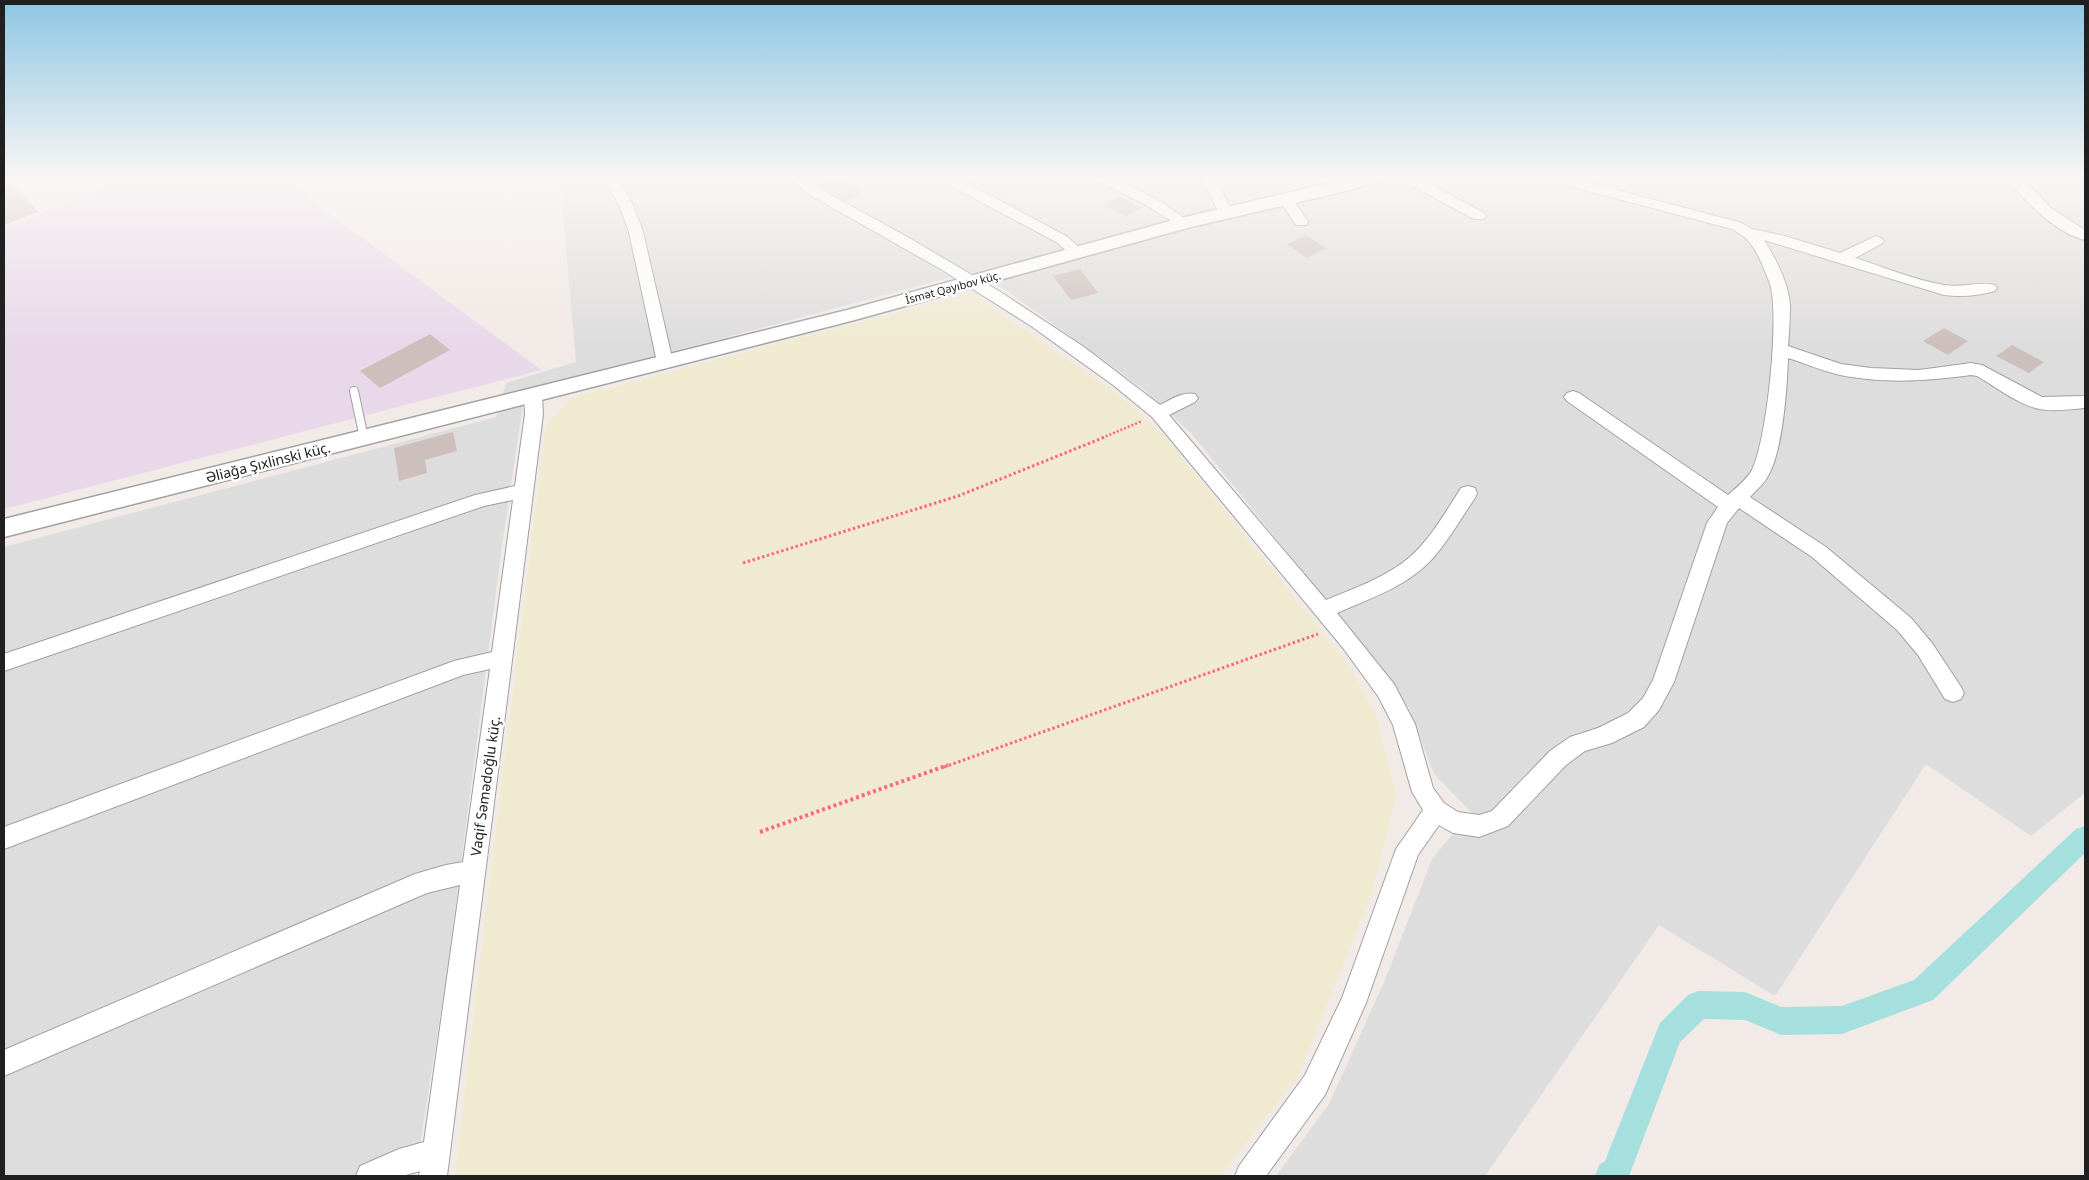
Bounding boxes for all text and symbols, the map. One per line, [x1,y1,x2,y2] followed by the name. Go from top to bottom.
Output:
[904,267,1002,307] street label: İsmət Qayıbov küç.
[204,437,332,487] street label: Əliağa Şıxlinski küç.
[466,715,504,857] street label: Vaqif Səmədoğlu küç.

